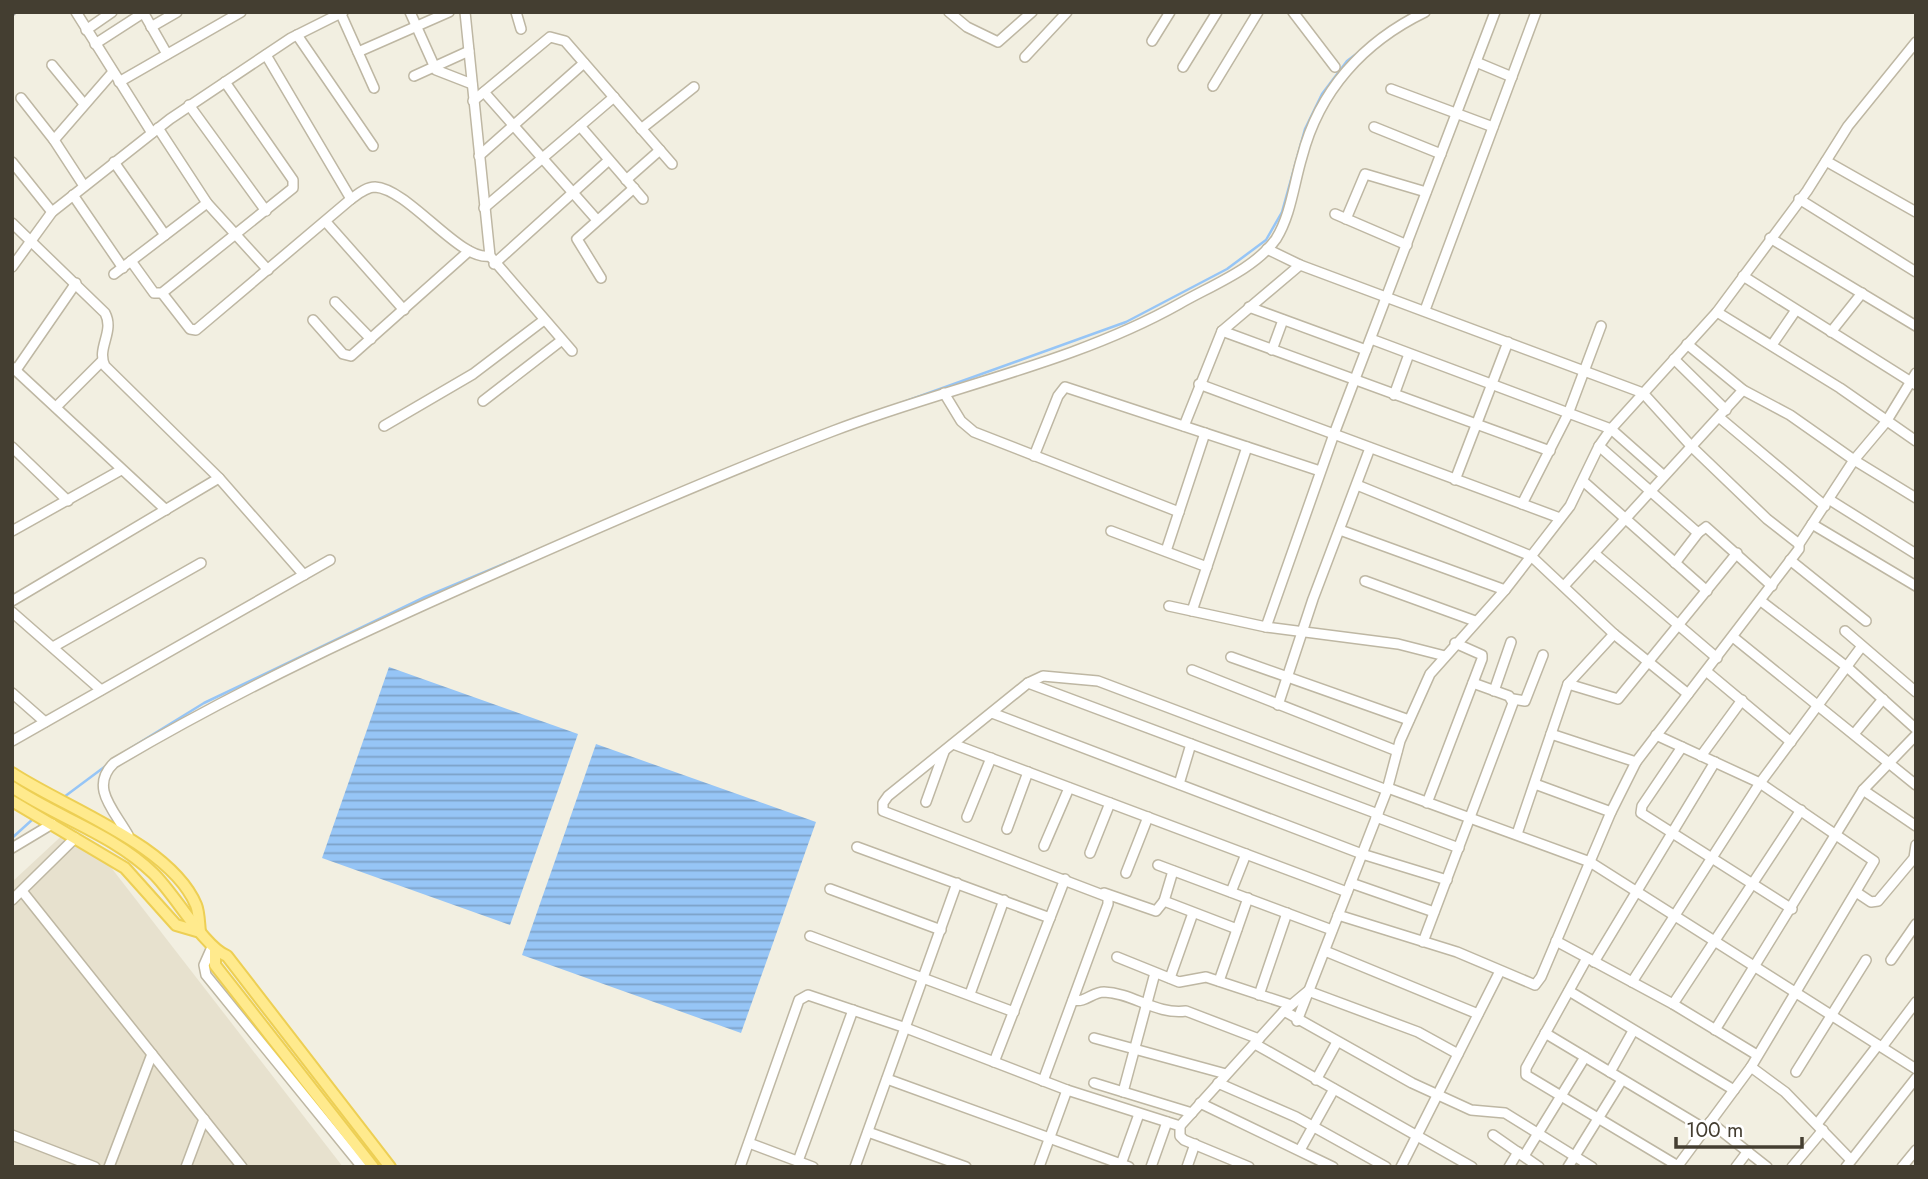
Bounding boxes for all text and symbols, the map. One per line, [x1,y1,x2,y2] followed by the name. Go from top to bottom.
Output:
[1676,1106,1802,1150] scale bar
[1686,1115,1743,1145] text: 100 m

